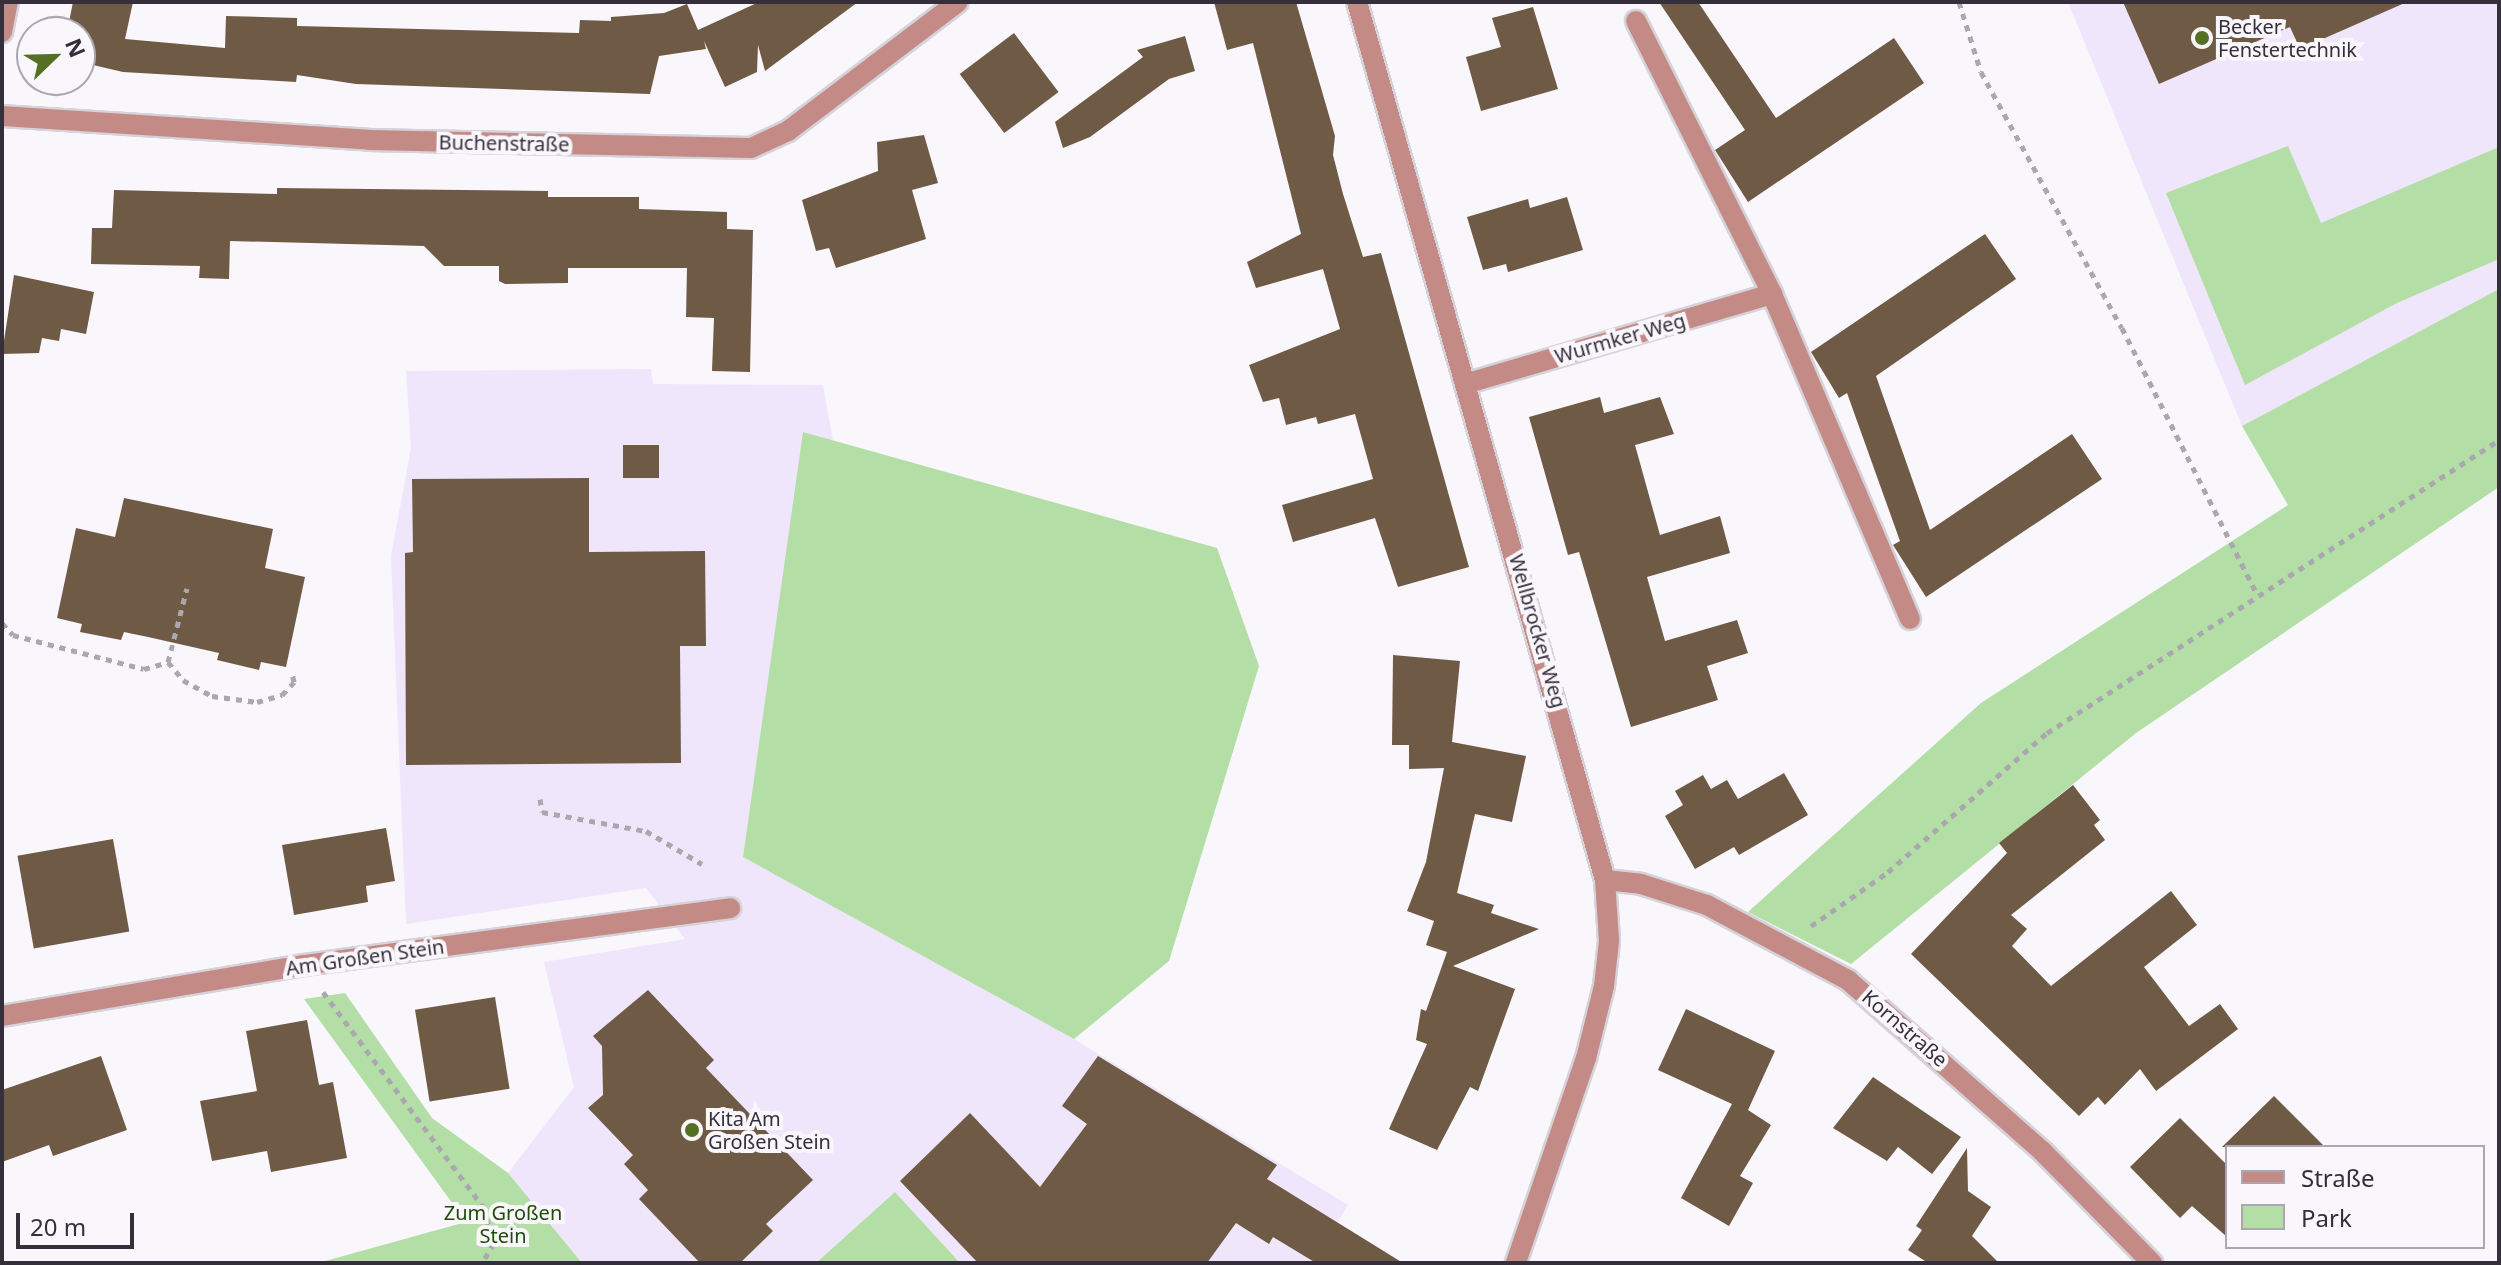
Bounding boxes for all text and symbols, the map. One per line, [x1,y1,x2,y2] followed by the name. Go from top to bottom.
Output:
[2218,14,2357,61] place label: Becker Fenstertechnik
[16,16,96,96] north arrow
[2193,29,2211,47] marker: Becker Fenstertechnik
[59,33,94,61] text: N
[438,130,570,156] street label: Buchenstraße
[1552,308,1688,368] street label: Wurmker Weg
[1505,551,1571,711] street label: Wellbrocker Weg
[284,934,446,980] street label: Am Großen Stein
[1858,985,1952,1071] street label: Kornstraße
[708,1106,831,1153] place label: Kita Am Großen Stein
[683,1121,701,1139] marker: Kita Am Großen Stein
[2225,1145,2485,1249] legend
[2301,1161,2374,1194] text: Straße
[20,1197,138,1247] scale bar
[444,1201,562,1248] park label: Zum Großen Stein
[2301,1201,2352,1234] text: Park
[30,1210,86,1243] text: 20 m

